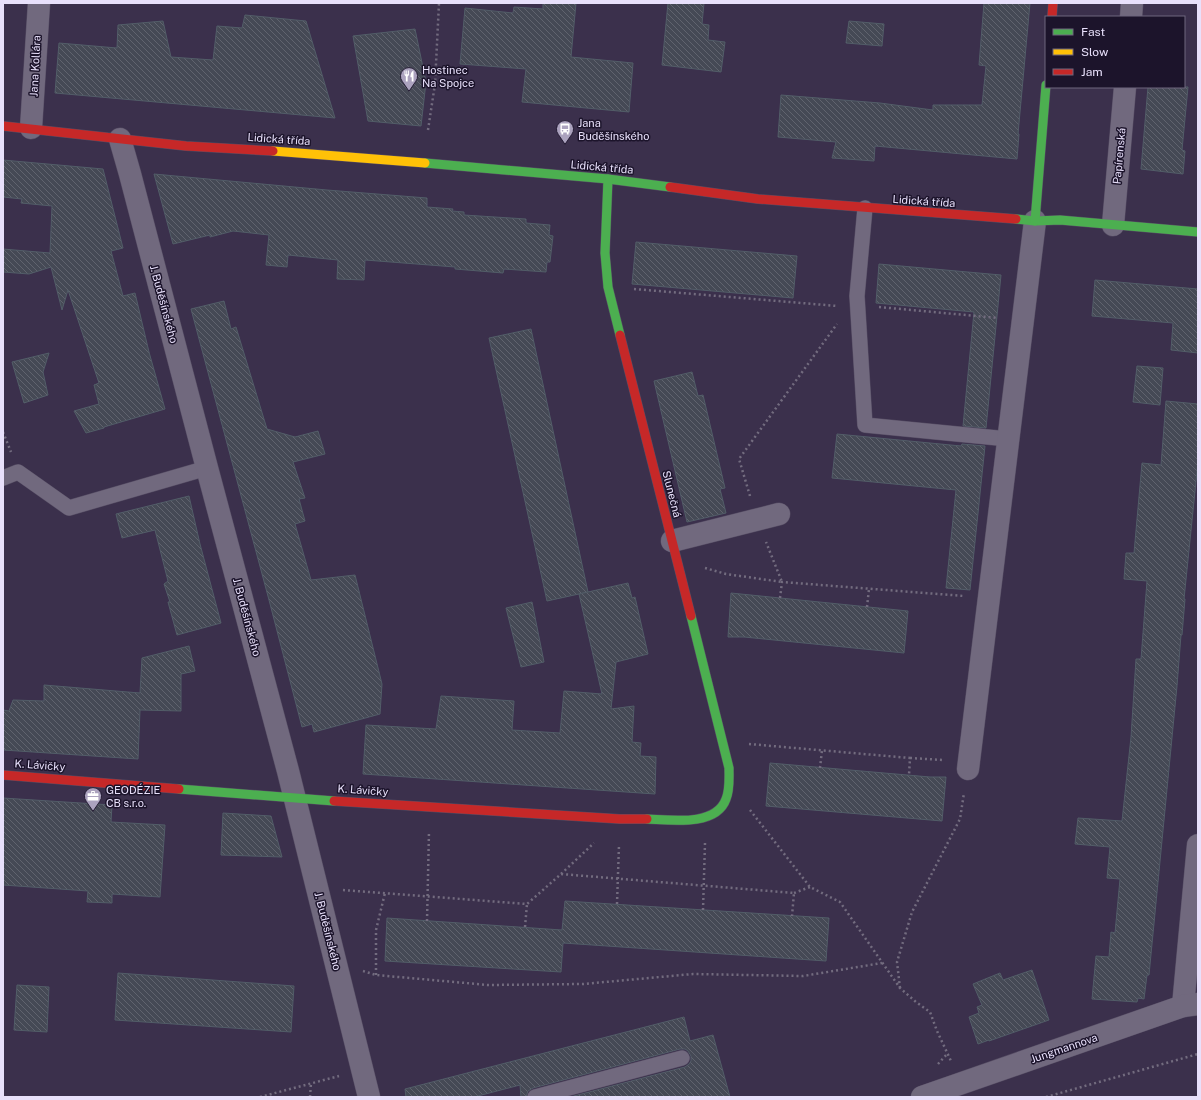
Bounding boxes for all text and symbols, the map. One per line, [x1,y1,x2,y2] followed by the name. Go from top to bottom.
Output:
[1045,16,1185,88] legend
[1081,25,1106,39] text: Fast
[27,35,43,97] street label: Jana Kollára
[1081,45,1109,59] text: Slow
[422,64,474,89] place label: Hostinec Na Spojce
[1081,65,1103,79] text: Jam
[399,66,419,91] restaurant icon: Hostinec Na Spojce
[578,117,649,142] place label: Jana Buděšínského
[555,119,575,144] bus stop icon: Jana Buděšínského
[1111,127,1127,185] street label: Papírenská
[247,131,311,147] street label: Lidická třída
[570,158,634,176] street label: Lidická třída
[892,193,956,209] street label: Lidická třída
[148,264,180,344] street label: J. Buděšínského
[660,469,684,519] street label: Slunečná
[231,577,263,657] street label: J. Buděšínského
[14,757,66,773] street label: K. Lávičky
[337,782,389,798] street label: K. Lávičky
[106,783,161,809] place label: GEODÉZIE CB s.r.o.
[83,786,103,811] office icon: GEODÉZIE CB s.r.o.
[312,890,344,972] street label: J. Buděšínského
[1029,1031,1099,1065] street label: Jungmannova

